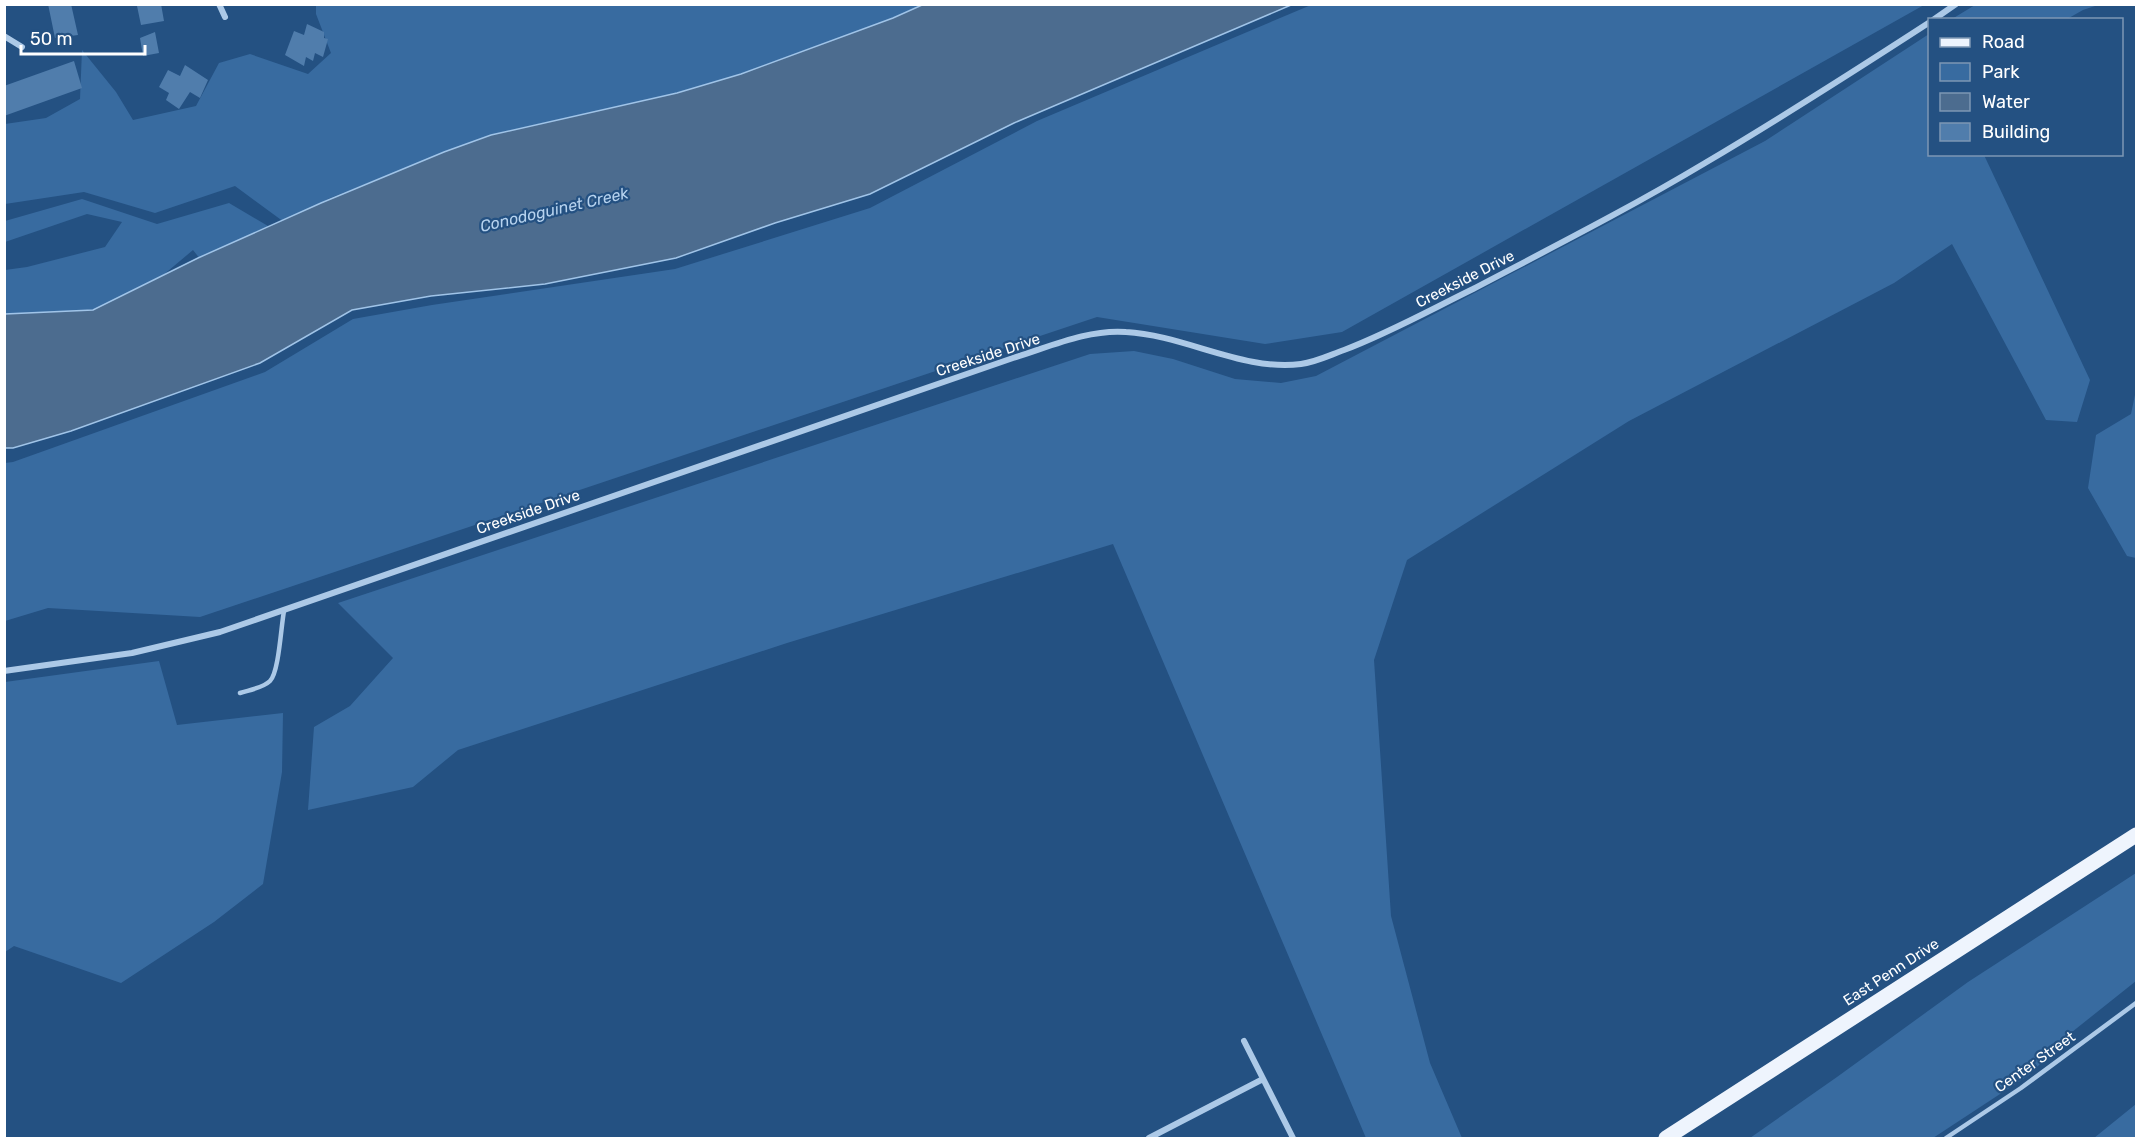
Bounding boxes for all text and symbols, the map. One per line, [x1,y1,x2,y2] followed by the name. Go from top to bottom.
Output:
[21,18,146,56] scale bar
[1928,18,2123,156] legend
[30,28,73,50] text: 50 m
[1982,31,2025,53] text: Road
[1982,61,2020,83] text: Park
[1982,91,2030,113] text: Water
[1982,121,2050,143] text: Building
[478,183,631,236] water label: Conodoguinet Creek
[1413,246,1517,312] street label: Creekside Drive
[934,330,1042,380] street label: Creekside Drive
[474,486,582,538] street label: Creekside Drive
[1840,934,1942,1010] street label: East Penn Drive
[1991,1028,2079,1096] street label: Center Street

